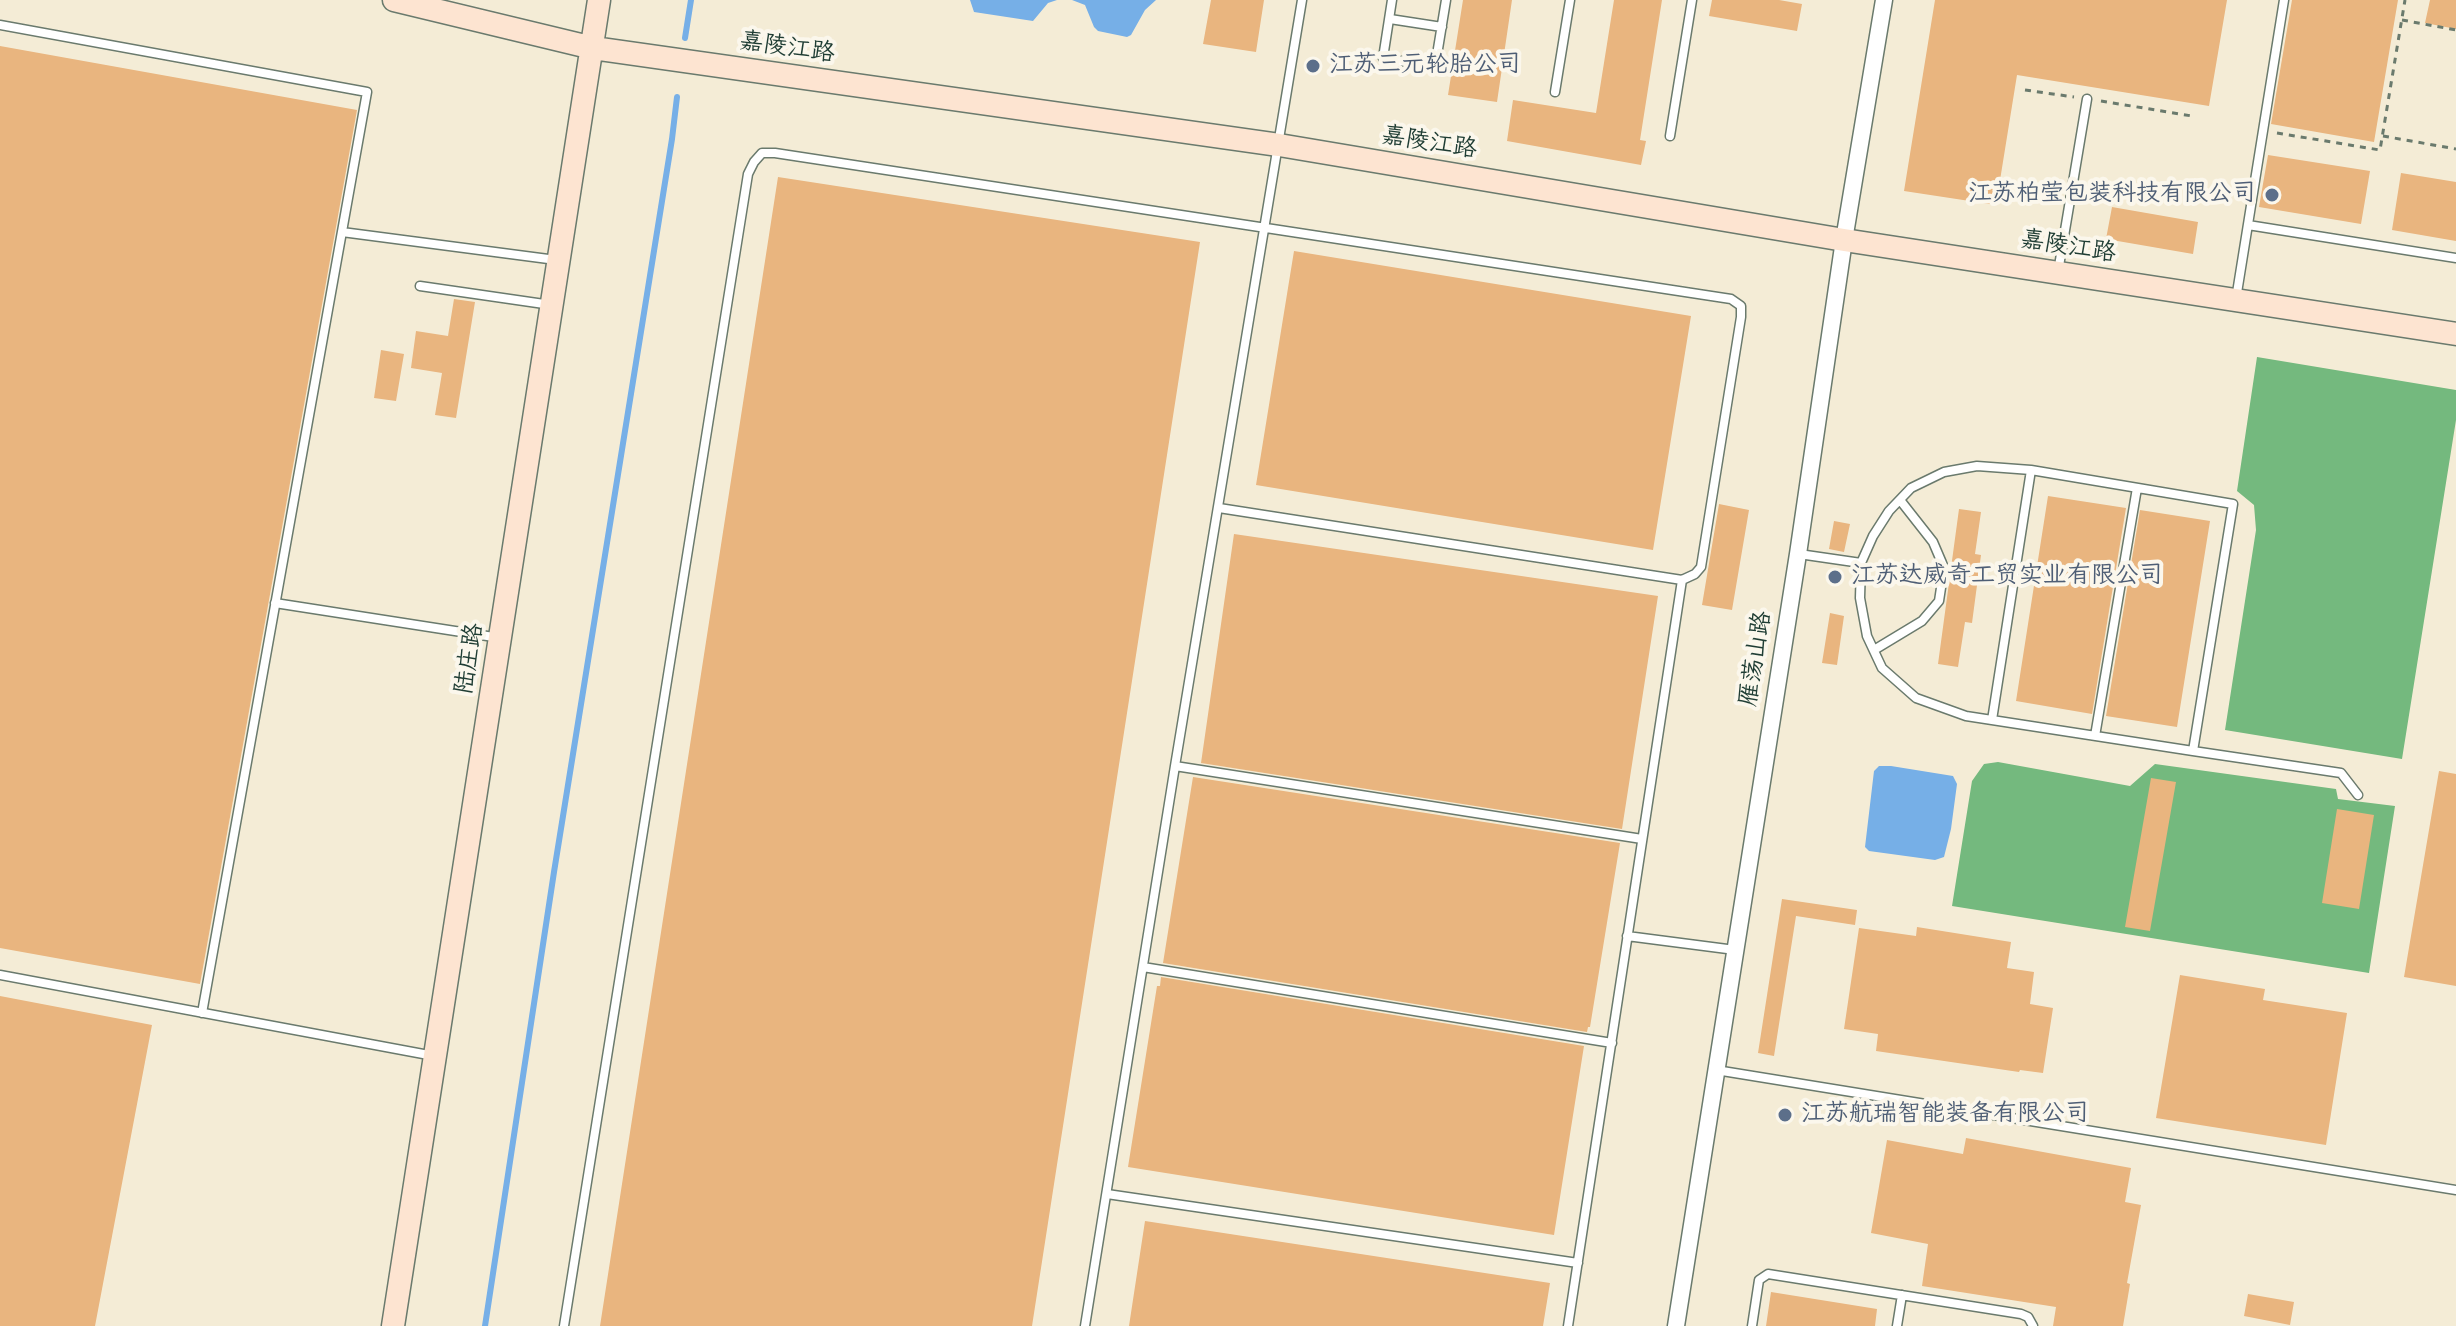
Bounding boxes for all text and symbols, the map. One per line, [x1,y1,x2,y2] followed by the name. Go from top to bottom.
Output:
[737,28,837,70] street label: 嘉陵江路
[1329,52,1521,80] place label: 江苏三元轮胎公司
[1304,57,1322,75] marker: 江苏三元轮胎公司
[1379,122,1479,166] street label: 嘉陵江路
[1968,181,2256,209] place label: 江苏柏莹包装科技有限公司
[2263,186,2281,204] marker: 江苏柏莹包装科技有限公司
[2018,226,2118,270] street label: 嘉陵江路
[1851,563,2163,591] place label: 江苏达威奇工贸实业有限公司
[1826,568,1844,586] marker: 江苏达威奇工贸实业有限公司
[1735,609,1779,709] street label: 雁荡山路
[451,621,491,697] street label: 陆庄路
[1801,1101,2089,1129] place label: 江苏航瑞智能装备有限公司
[1776,1106,1794,1124] marker: 江苏航瑞智能装备有限公司

